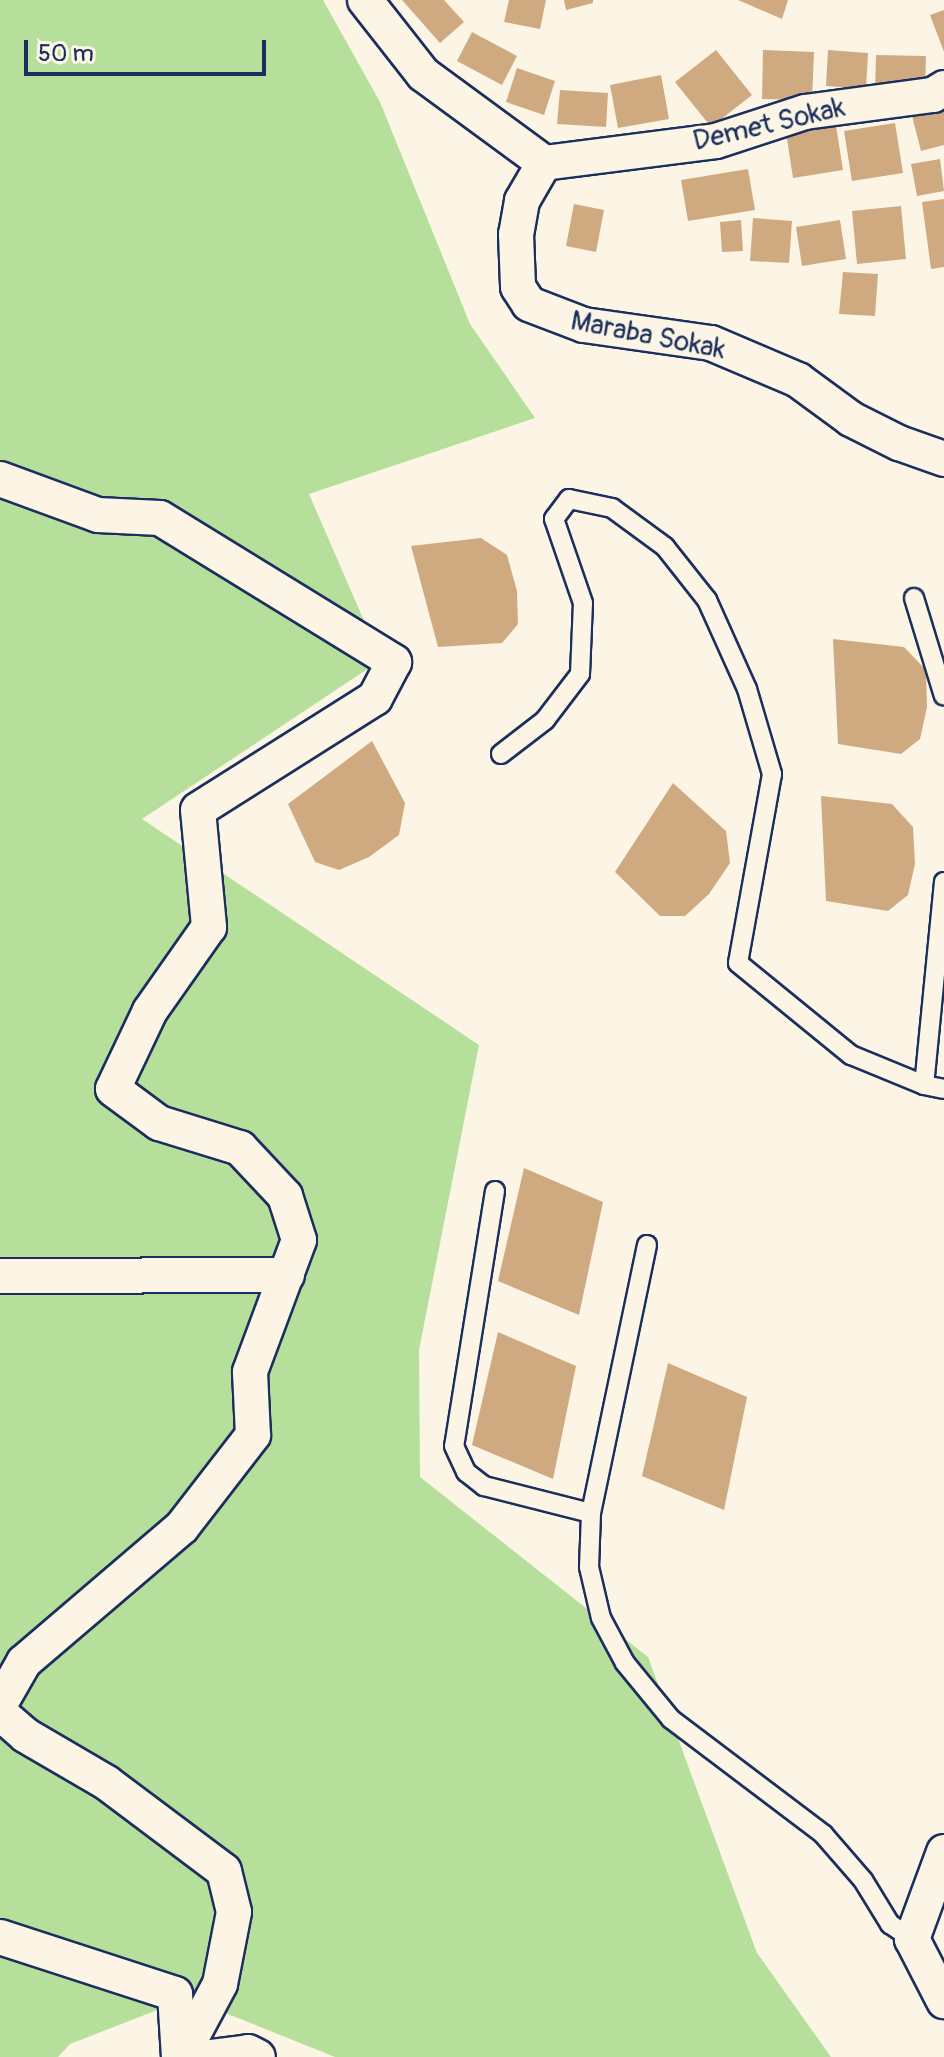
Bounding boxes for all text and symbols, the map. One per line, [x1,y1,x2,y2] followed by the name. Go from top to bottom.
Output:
[28,24,270,74] scale bar
[38,39,94,68] text: 50 m
[690,91,848,159] street label: Demet Sokak
[568,305,728,367] street label: Maraba Sokak

